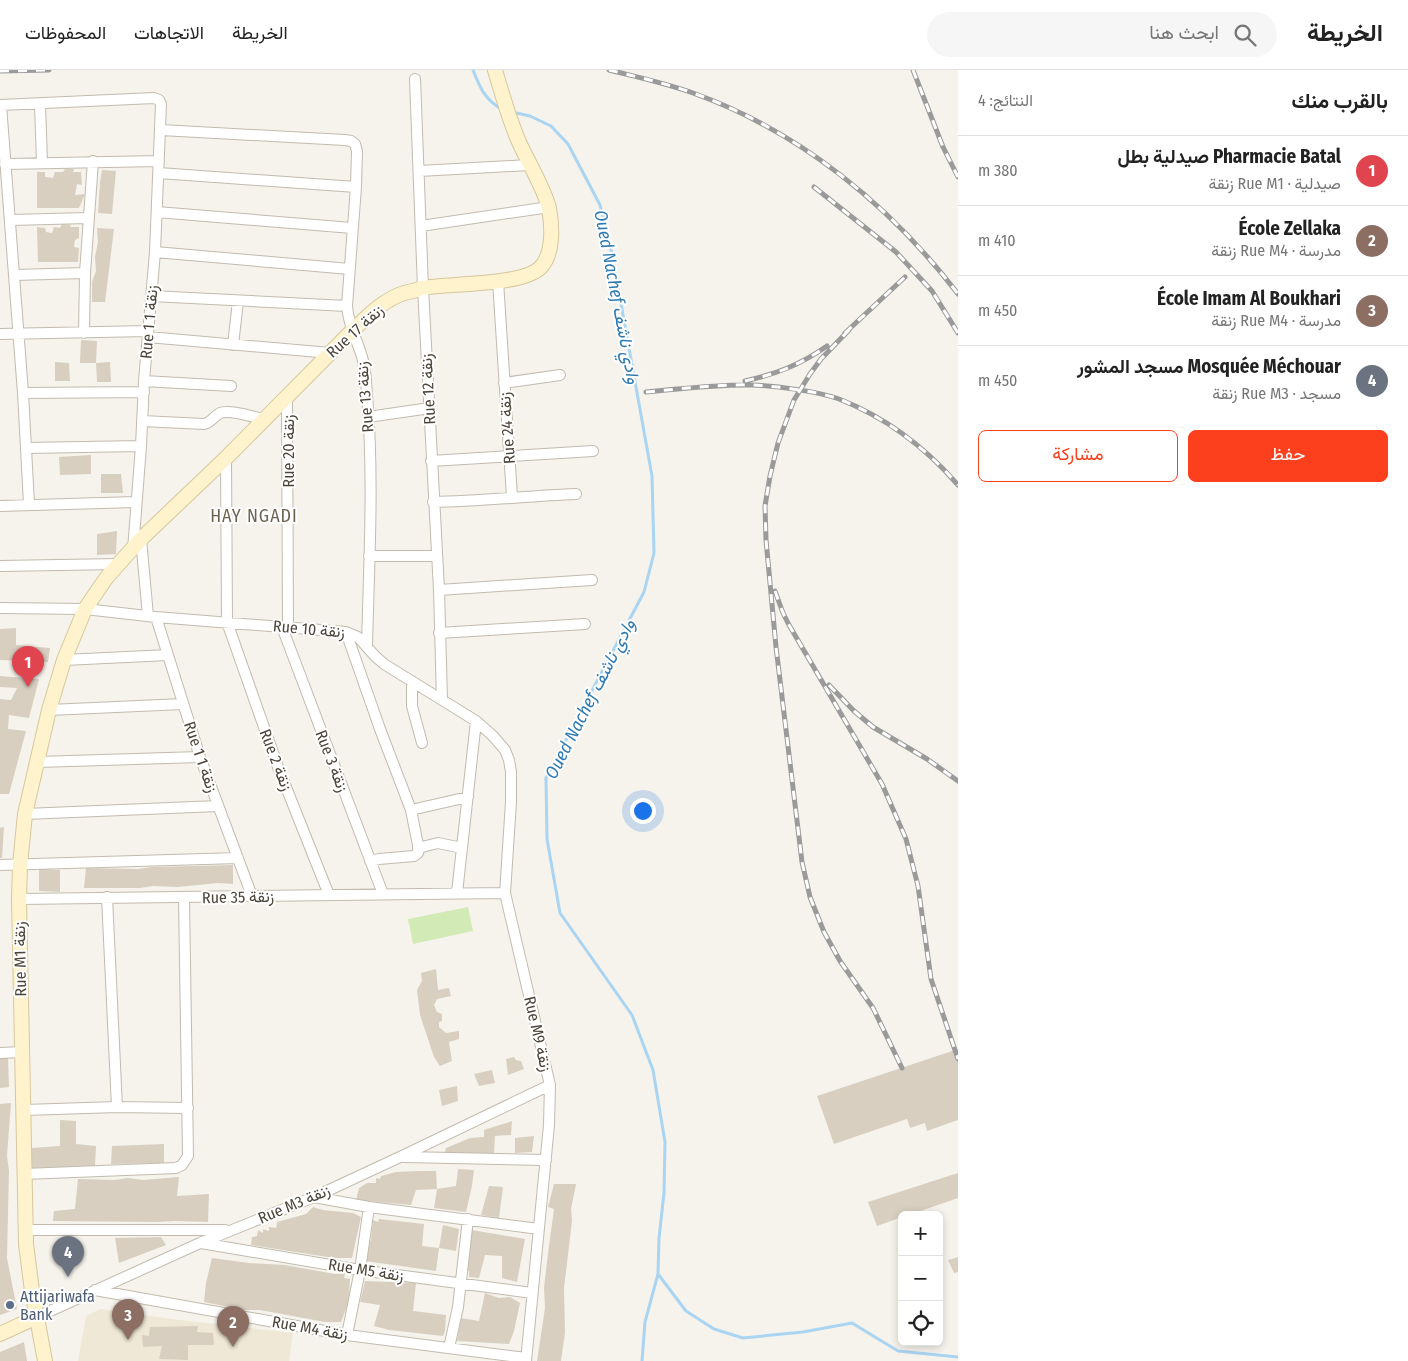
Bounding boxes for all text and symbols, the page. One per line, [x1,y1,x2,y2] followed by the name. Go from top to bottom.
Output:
[927,12,1277,57] search box
[1307,19,1383,47] text: الخريطة
[1149,21,1219,44] text: ابحث هنا
[1231,21,1259,49] icon: search
[25,22,106,44] text: المحفوظات
[134,22,204,44] text: الاتجاهات
[232,22,288,44] text: الخريطة
[1291,88,1388,114] text: بالقرب منك
[978,91,1033,110] text: النتائج: 4
[1118,145,1341,168] text: Pharmacie Batal صيدلية بطل
[978,161,1018,180] text: 380 m
[1369,161,1375,180] text: 1
[1209,174,1341,193] text: صيدلية · Rue M1 زنقة
[585,208,645,386] water label: Oued Nachef وادي ناشف
[1239,217,1341,240] text: École Zellaka
[978,231,1016,250] text: 410 m
[1368,231,1376,250] text: 2
[1211,241,1341,260] text: مدرسة · Rue M4 زنقة
[136,284,163,360] street label: Rue 1 زنقة 1
[1157,287,1341,310] text: École Imam Al Boukhari
[322,300,388,362] street label: Rue 17 زنقة
[978,301,1017,320] text: 450 m
[1368,301,1376,320] text: 3
[1211,311,1341,330] text: مدرسة · Rue M4 زنقة
[417,353,440,425] street label: Rue 12 زنقة
[1077,355,1341,378] text: Mosquée Méchouar مسجد المشور
[352,361,379,433] street label: Rue 13 زنقة
[978,371,1017,390] text: 450 m
[1368,371,1376,390] text: 4
[1212,384,1341,403] text: مسجد · Rue M3 زنقة
[495,391,520,465] street label: Rue 24 زنقة
[279,414,299,488] street label: Rue 20 زنقة
[978,430,1178,482] button: مشاركة
[1188,430,1388,482] button: حفظ
[210,505,298,527] district label: HAY NGADI
[540,615,643,784] water label: Oued Nachef وادي ناشف
[272,616,346,643] street label: Rue 10 زنقة
[12,646,44,687] pin: 1
[179,719,222,795] street label: Rue 1 زنقة 1
[255,726,296,794] street label: Rue 2 زنقة
[311,727,353,795] street label: Rue 3 زنقة
[630,798,656,824] your location
[202,887,274,908] street label: Rue 35 زنقة
[10,921,31,997] street label: Rue M1 زنقة
[519,994,556,1074] street label: Rue M9 زنقة
[255,1180,333,1229] street label: Rue M3 زنقة
[898,1211,943,1346] map controls
[898,1211,943,1256] button: +
[52,1236,84,1277] pin: 4
[327,1255,405,1286] street label: Rue M5 زنقة
[898,1256,943,1301] button: −
[20,1287,95,1324] place label: Attijariwafa Bank
[4,1299,16,1311] marker: Attijariwafa Bank
[112,1299,144,1340] pin: 3
[898,1301,943,1346] button: locate
[217,1306,249,1347] pin: 2
[270,1312,349,1345] street label: Rue M4 زنقة

